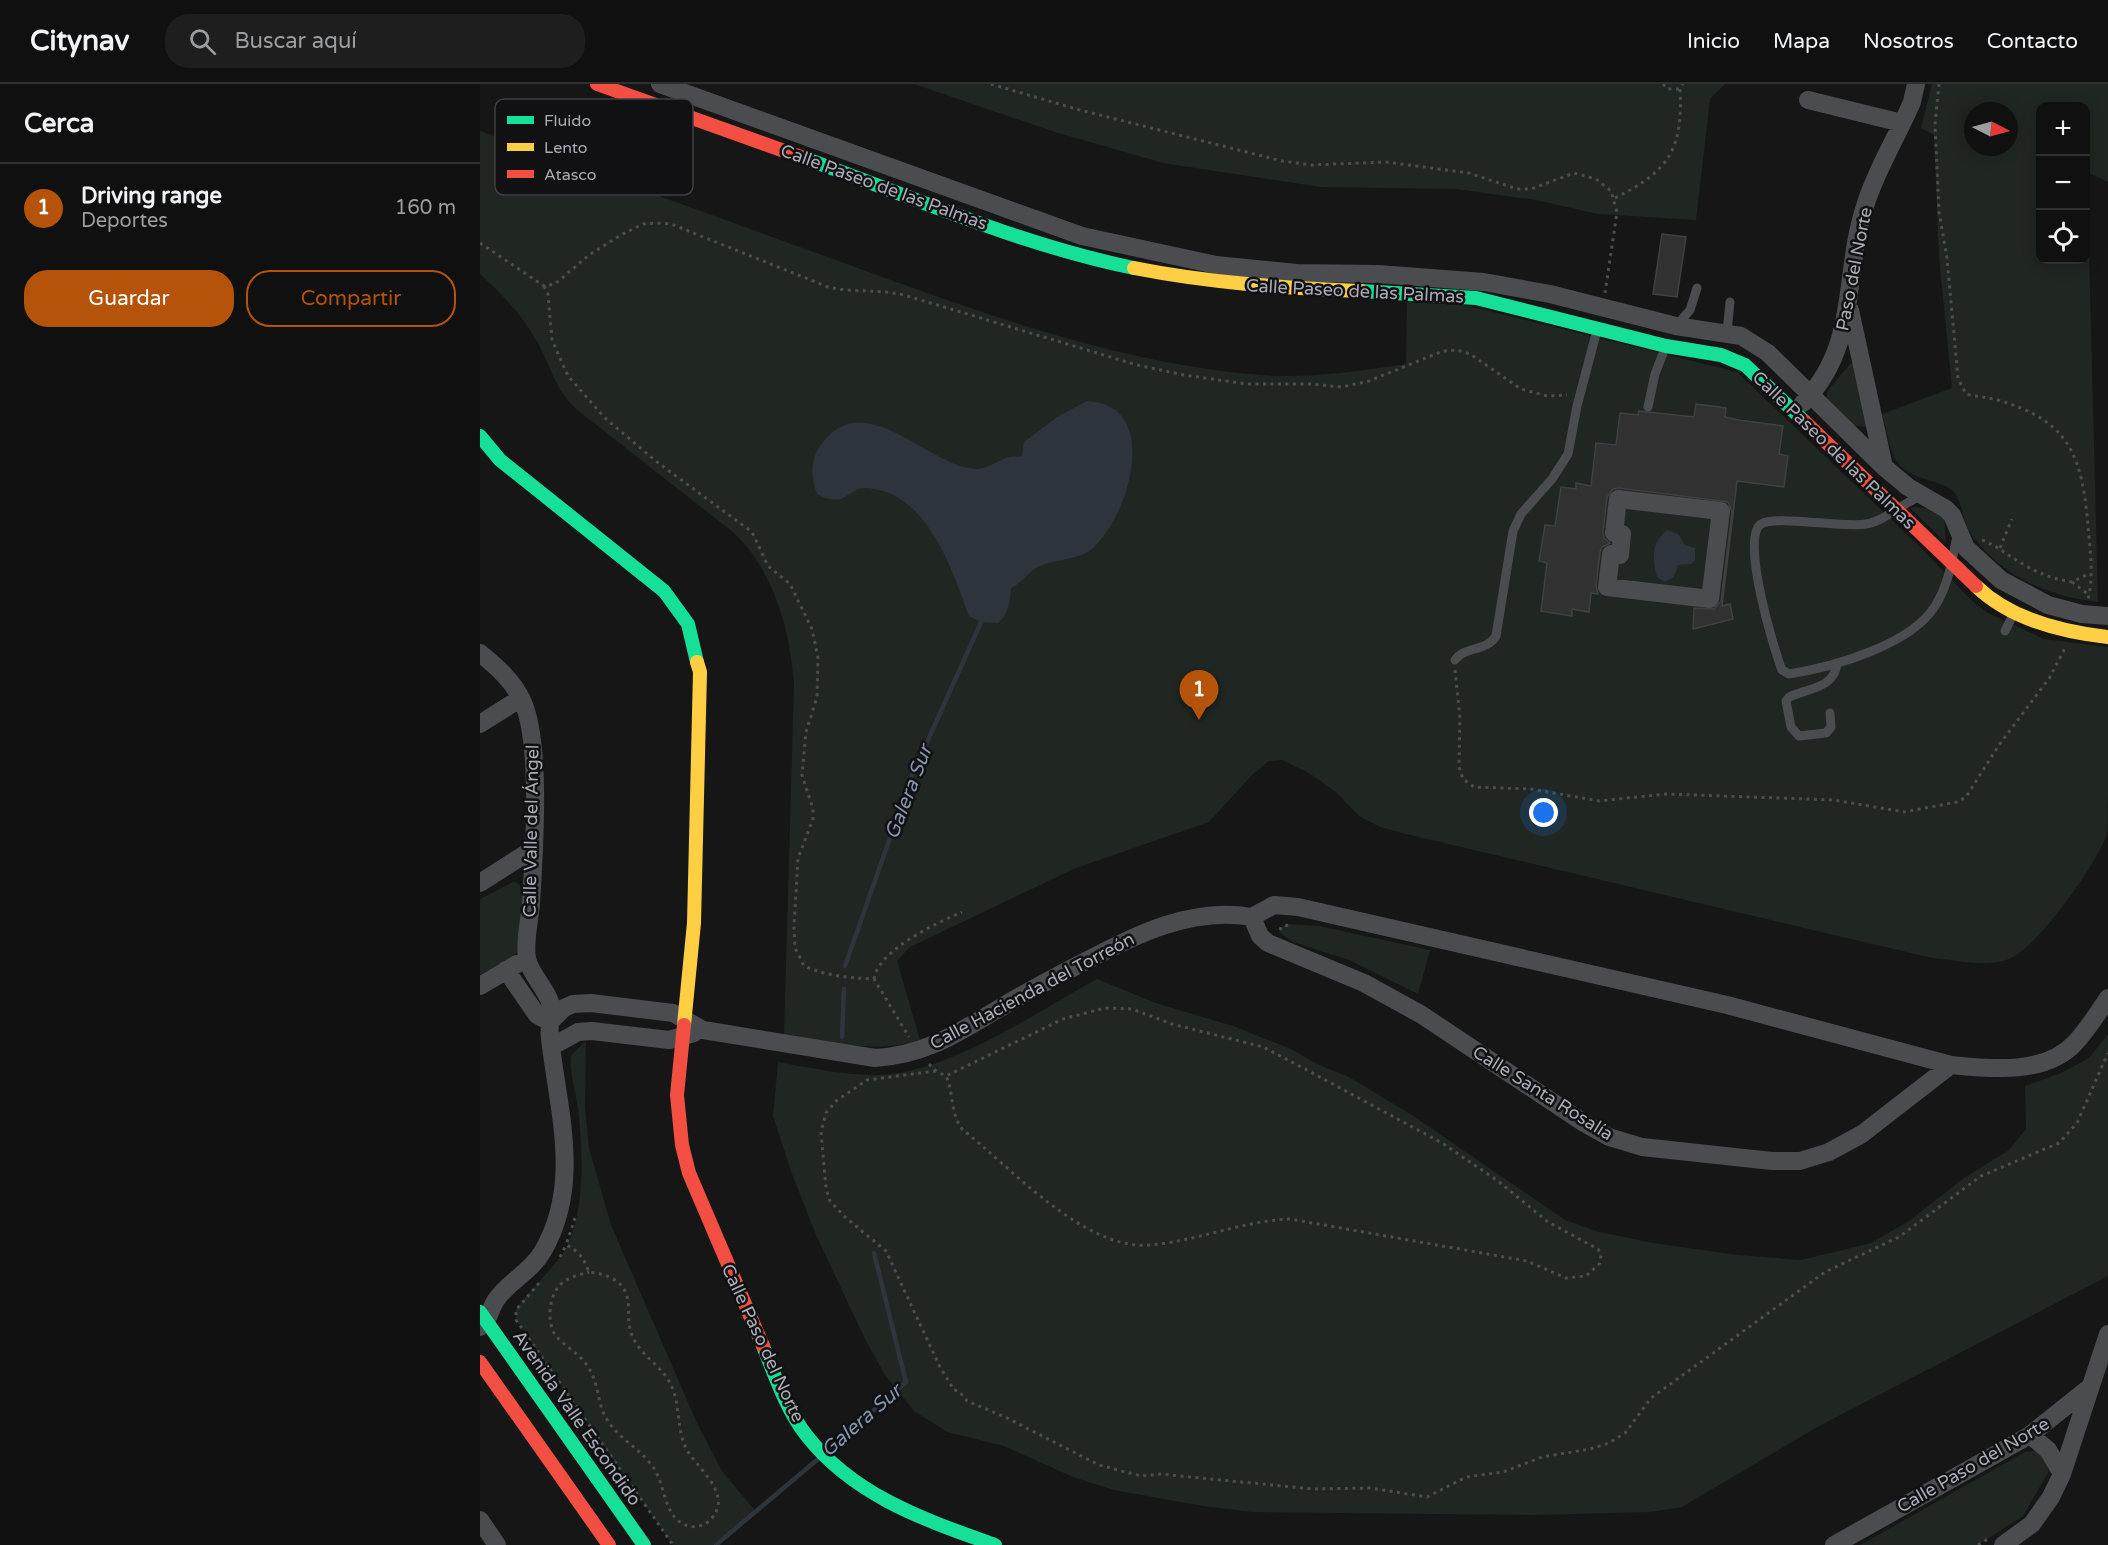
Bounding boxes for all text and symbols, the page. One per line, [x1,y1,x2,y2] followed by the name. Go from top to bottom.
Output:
[165,14,585,68] search box
[30,24,129,58] text: Citynav
[186,25,219,58] icon: search
[234,28,357,54] text: Buscar aquí
[1687,29,1740,54] text: Inicio
[1773,29,1830,54] text: Mapa
[1863,29,1954,54] text: Nosotros
[1987,29,2078,54] text: Contacto
[495,99,693,195] legend
[1964,102,2018,156] north arrow
[2036,102,2090,264] map controls
[2036,102,2090,156] button: +
[24,108,94,139] text: Cerca
[544,111,591,131] text: Fluido
[544,138,588,158] text: Lento
[778,139,990,235] street label: Calle Paseo de las Palmas
[2036,156,2090,210] button: −
[544,165,597,185] text: Atasco
[81,183,222,209] text: Driving range
[37,196,50,220] text: 1
[395,196,456,220] text: 160 m
[1831,205,1877,333] street label: Paso del Norte
[81,209,168,233] text: Deportes
[2036,210,2090,264] button: locate
[24,270,234,327] button: Guardar
[246,270,456,327] button: Compartir
[1245,274,1465,308] street label: Calle Paseo de las Palmas
[1748,366,1920,534] street label: Calle Paseo de las Palmas
[1180,670,1218,720] pin: 1
[880,740,939,843] water label: Galera Sur
[518,744,544,918] street label: Calle Valle del Ángel
[1529,798,1558,827] your location
[926,928,1138,1054] street label: Calle Hacienda del Torreón
[1469,1041,1617,1145] street label: Calle Santa Rosalía
[717,1260,809,1426] street label: Calle Paso del Norte
[508,1326,646,1510] street label: Avenida Valle Escondido
[817,1378,909,1462] water label: Galera Sur
[1893,1412,2053,1518] street label: Calle Paso del Norte

